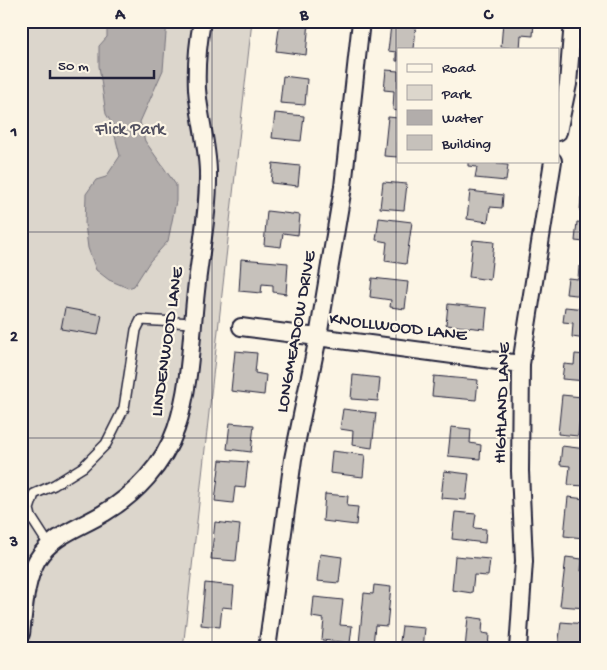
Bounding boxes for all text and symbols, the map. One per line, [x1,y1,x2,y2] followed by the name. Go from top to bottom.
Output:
[114,7,126,26] text: A
[299,7,309,26] text: B
[483,7,494,26] text: C
[50,48,154,80] scale bar
[397,48,560,162] legend
[58,58,89,76] text: 50 m
[442,60,476,78] text: Road
[441,86,472,104] text: Park
[442,110,484,128] text: Water
[94,120,167,141] park label: Flick Park
[10,124,17,143] text: 1
[441,136,491,154] text: Building
[272,249,322,414] street label: LONGMEADOW DRIVE
[147,265,189,418] street label: LINDENWOOD LANE
[328,309,469,347] street label: KNOLLWOOD LANE
[10,329,18,348] text: 2
[490,341,516,464] street label: HIGHLAND LANE
[9,534,18,553] text: 3

